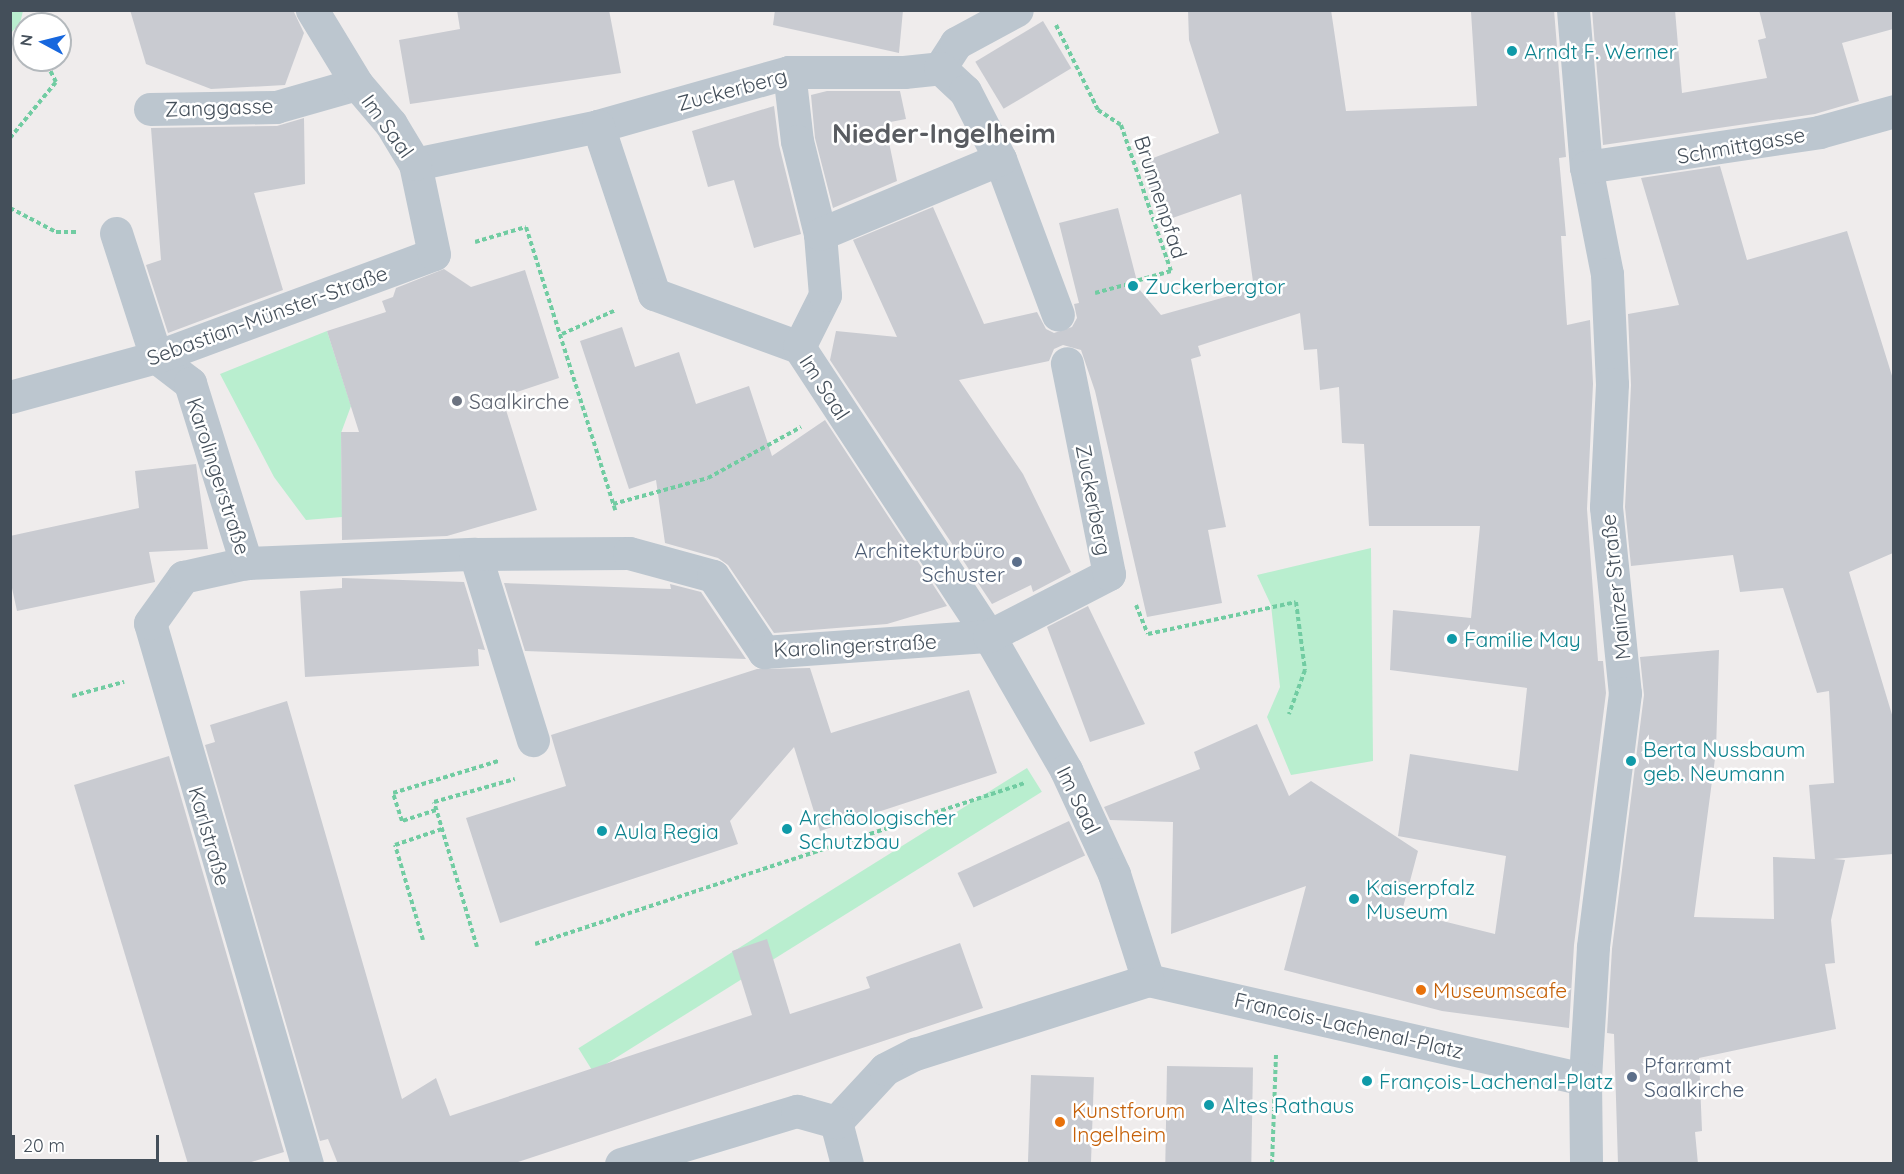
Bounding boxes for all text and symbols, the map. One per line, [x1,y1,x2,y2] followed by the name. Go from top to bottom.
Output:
[12,12,72,72] north arrow
[15,33,37,47] text: N
[1524,38,1677,64] place label: Arndt F. Werner
[1505,44,1519,58] marker: Arndt F. Werner
[674,62,790,116] street label: Zuckerberg
[357,89,419,163] street label: Im Saal
[164,93,274,121] street label: Zanggasse
[832,118,1056,150] district label: Nieder-Ingelheim
[1675,121,1807,169] street label: Schmittgasse
[1129,132,1193,262] street label: Brunnenpfad
[143,260,391,370] street label: Sebastian-Münster-Straße
[1145,273,1285,299] place label: Zuckerbergtor
[1126,279,1140,293] marker: Zuckerbergtor
[795,350,855,424] street label: Im Saal
[469,388,569,414] place label: Saalkirche
[182,394,256,558] street label: Karolingerstraße
[450,394,464,408] marker: Saalkirche
[1071,442,1117,558] street label: Zuckerberg
[1595,513,1635,661] street label: Mainzer Straße
[854,537,1005,587] place label: Architekturbüro Schuster
[1010,555,1024,569] marker: Architekturbüro Schuster
[1464,626,1581,652] place label: Familie May
[773,628,937,662] street label: Karolingerstraße
[1445,632,1459,646] marker: Familie May
[1643,736,1805,786] place label: Berta Nussbaum geb. Neumann
[1624,754,1638,768] marker: Berta Nussbaum geb. Neumann
[1052,762,1106,838] street label: Im Saal
[184,784,236,888] street label: Karlstraße
[799,804,956,854] place label: Archäologischer Schutzbau
[614,818,719,844] place label: Aula Regia
[780,822,794,836] marker: Archäologischer Schutzbau
[595,824,609,838] marker: Aula Regia
[1366,874,1475,924] place label: Kaiserpfalz Museum
[1347,892,1361,906] marker: Kaiserpfalz Museum
[1433,977,1567,1003] place label: Museumscafe
[1414,983,1428,997] marker: Museumscafe
[1232,986,1466,1064] street label: Francois-Lachenal-Platz
[1644,1052,1744,1102] place label: Pfarramt Saalkirche
[1379,1068,1613,1094] place label: François-Lachenal-Platz
[1625,1070,1639,1084] marker: Pfarramt Saalkirche
[1360,1074,1374,1088] marker: François-Lachenal-Platz
[1221,1092,1354,1118] place label: Altes Rathaus
[1072,1097,1185,1147] place label: Kunstforum Ingelheim
[1202,1098,1216,1112] marker: Altes Rathaus
[1053,1115,1067,1129] marker: Kunstforum Ingelheim
[15,1123,162,1161] scale bar
[23,1134,65,1157] text: 20 m

